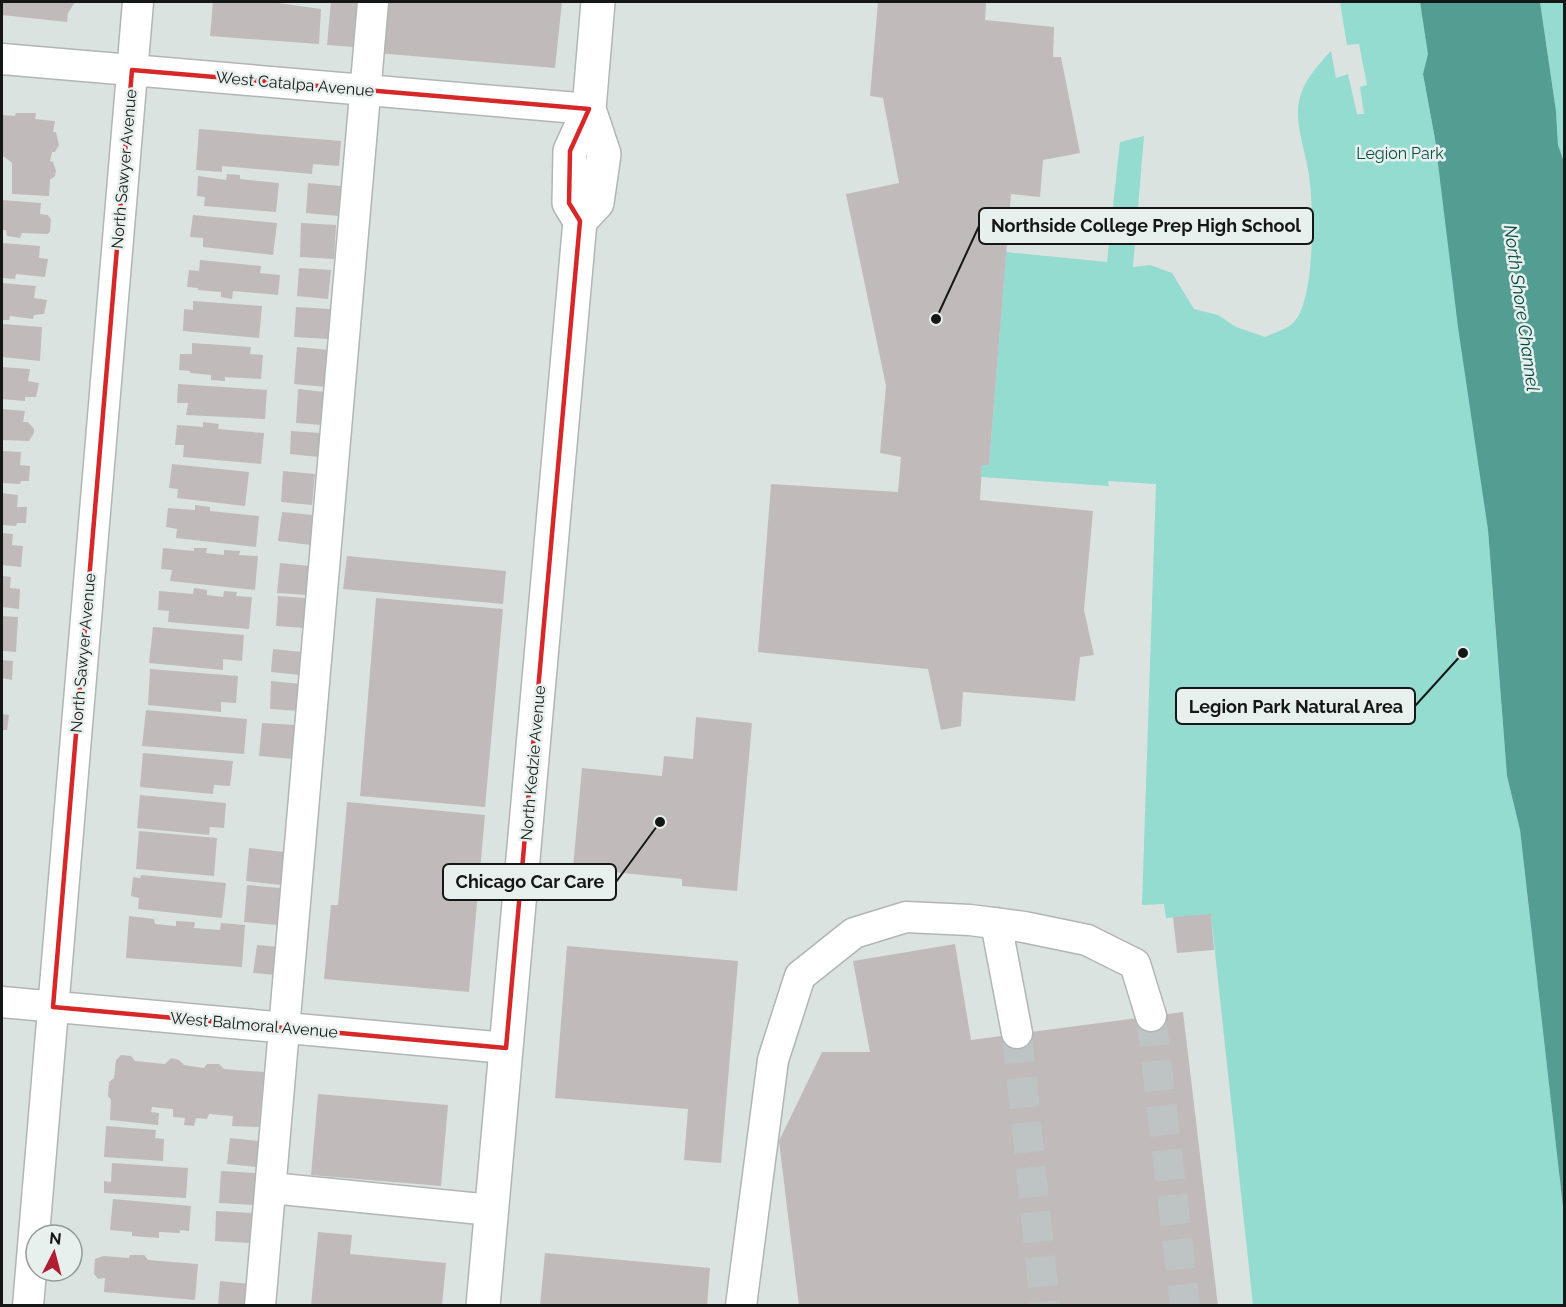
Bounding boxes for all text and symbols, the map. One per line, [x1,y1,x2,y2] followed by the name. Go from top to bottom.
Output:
[215,68,375,100] street label: West Catalpa Avenue
[108,88,140,250] street label: North Sawyer Avenue
[1356,144,1444,163] park label: Legion Park
[979,208,1313,244] callout: Northside College Prep High School
[991,215,1301,236] text: Northside College Prep High School
[1500,223,1544,393] water label: North Shore Channel
[67,572,99,734] street label: North Sawyer Avenue
[517,685,549,841] street label: North Kedzie Avenue
[1176,688,1415,724] callout: Legion Park Natural Area
[1189,696,1403,717] text: Legion Park Natural Area
[443,864,616,900] callout: Chicago Car Care
[456,871,605,892] text: Chicago Car Care
[169,1008,339,1042] street label: West Balmoral Avenue
[24,1223,84,1283] north arrow
[48,1228,63,1249] text: N

